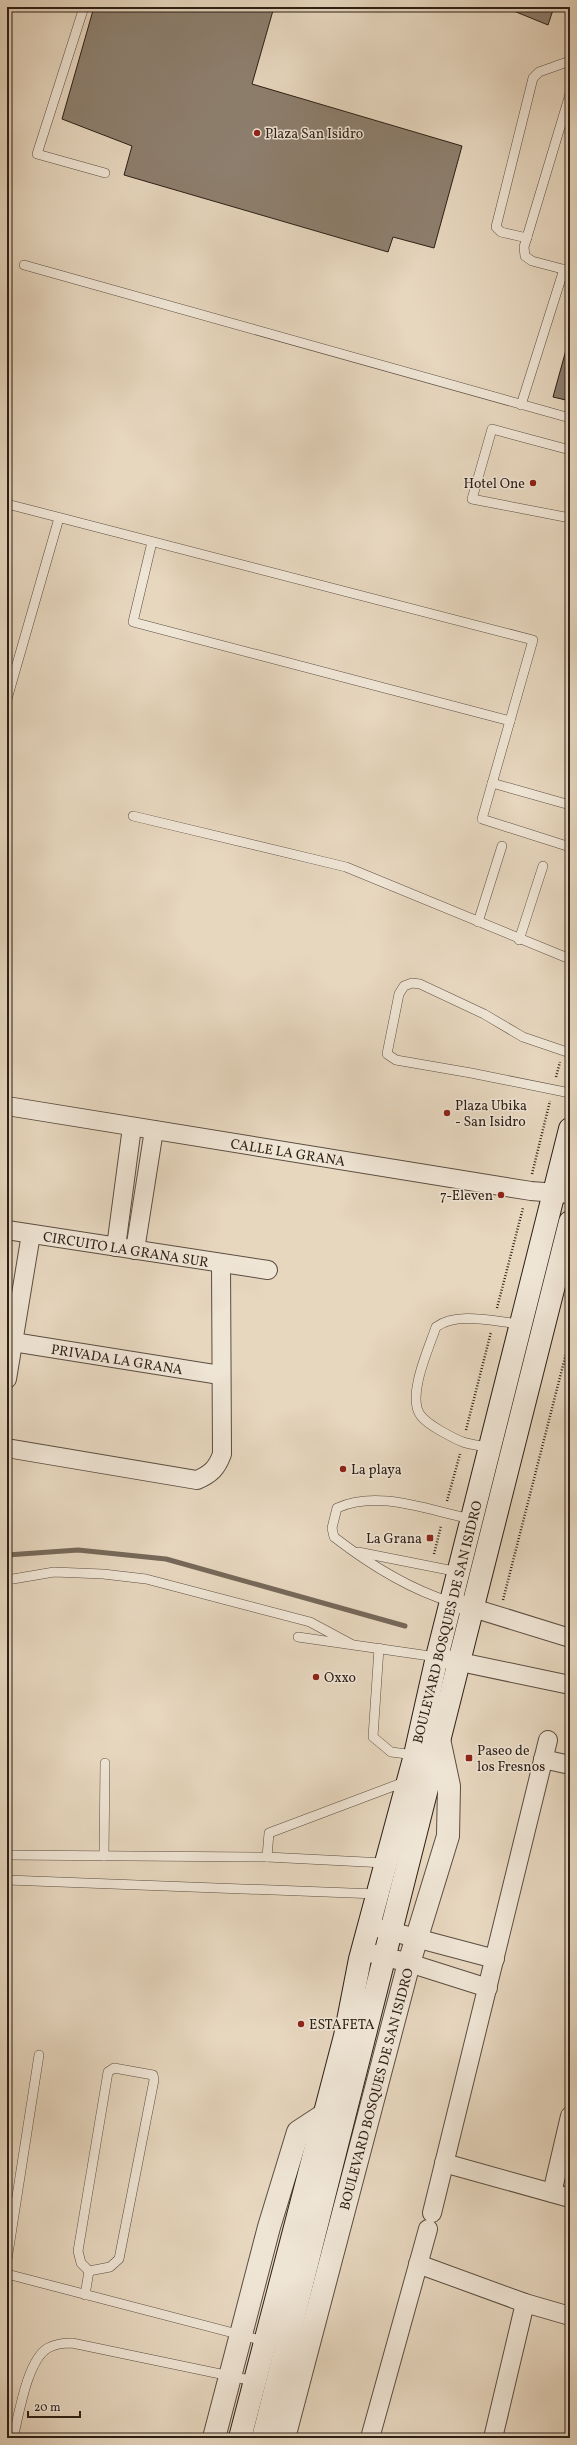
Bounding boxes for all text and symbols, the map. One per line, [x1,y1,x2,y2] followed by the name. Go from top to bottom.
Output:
[265,125,363,144] place label: Plaza San Isidro
[252,128,262,138] marker: Plaza San Isidro
[463,475,525,494] place label: Hotel One
[528,478,538,488] marker: Hotel One
[455,1097,527,1132] place label: Plaza Ubika - San Isidro
[442,1108,452,1118] marker: Plaza Ubika - San Isidro
[229,1135,347,1172] street label: CALLE LA GRANA
[440,1187,493,1206] place label: 7-Eleven
[496,1190,506,1200] marker: 7-Eleven
[41,1228,210,1273] street label: CIRCUITO LA GRANA SUR
[50,1341,184,1380] street label: PRIVADA LA GRANA
[351,1461,402,1480] place label: La playa
[338,1464,348,1474] marker: La playa
[409,1499,488,1746] street label: BOULEVARD BOSQUES DE SAN ISIDRO
[366,1530,422,1549] place label: La Grana
[425,1533,435,1543] marker: La Grana
[324,1669,356,1688] place label: Oxxo
[311,1672,321,1682] marker: Oxxo
[477,1742,545,1777] place label: Paseo de los Fresnos
[464,1753,474,1763] marker: Paseo de los Fresnos
[336,1966,419,2212] street label: BOULEVARD BOSQUES DE SAN ISIDRO
[309,2016,375,2035] place label: ESTAFETA
[296,2019,306,2029] marker: ESTAFETA
[28,2393,80,2419] scale bar
[34,2400,61,2416] text: 20 m

